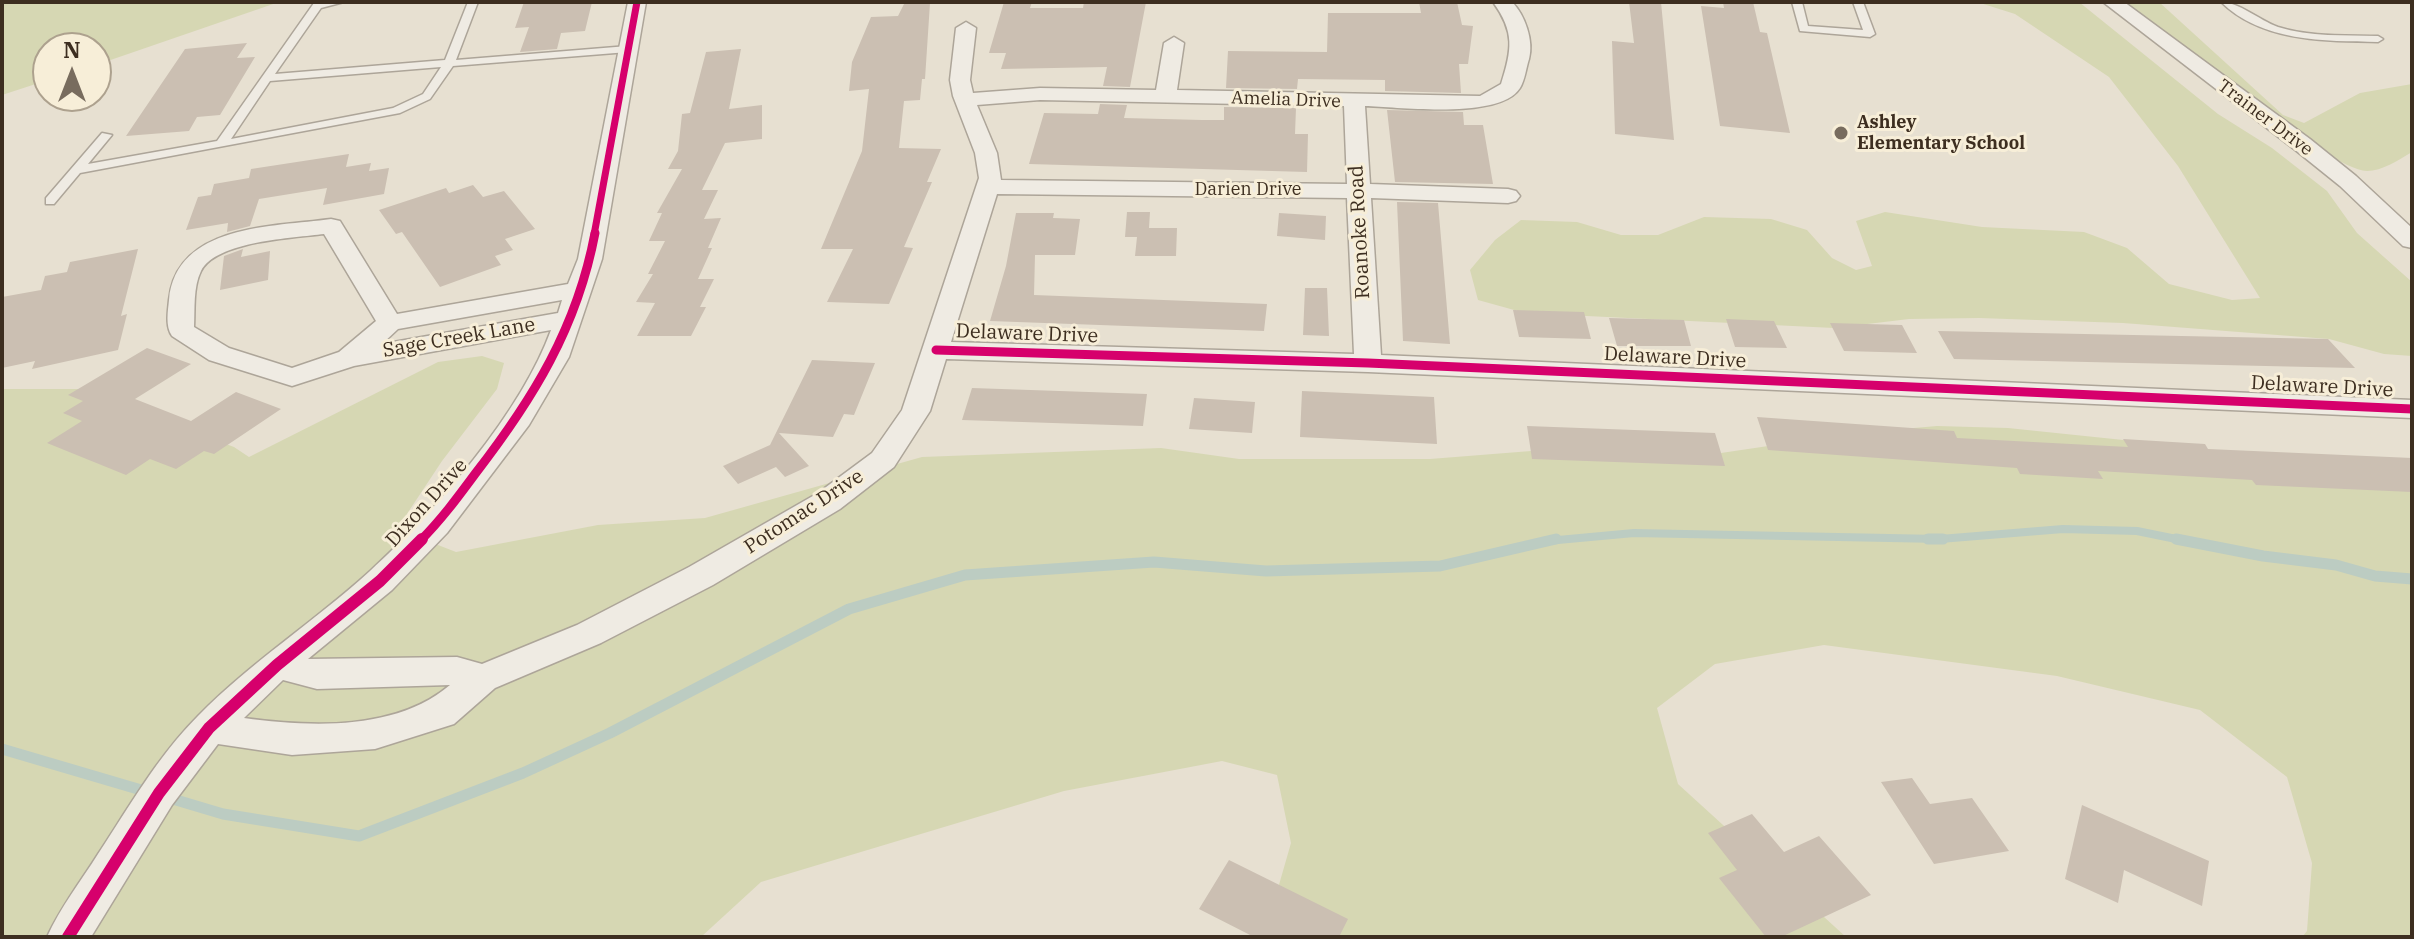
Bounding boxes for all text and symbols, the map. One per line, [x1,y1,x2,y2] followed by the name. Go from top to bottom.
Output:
[32,32,112,112] north arrow
[63,35,81,64] text: N
[2213,75,2317,161] street label: Trainer Drive
[1231,87,1341,113] street label: Amelia Drive
[1857,112,2025,154] place label: Ashley Elementary School
[1832,124,1850,142] marker: Ashley Elementary School
[1345,164,1375,300] street label: Roanoke Road
[1195,179,1301,201] street label: Darien Drive
[381,313,537,363] street label: Sage Creek Lane
[955,320,1099,348] street label: Delaware Drive
[1603,342,1747,374] street label: Delaware Drive
[2250,371,2394,403] street label: Delaware Drive
[381,454,473,552] street label: Dixon Drive
[740,465,868,559] street label: Potomac Drive

